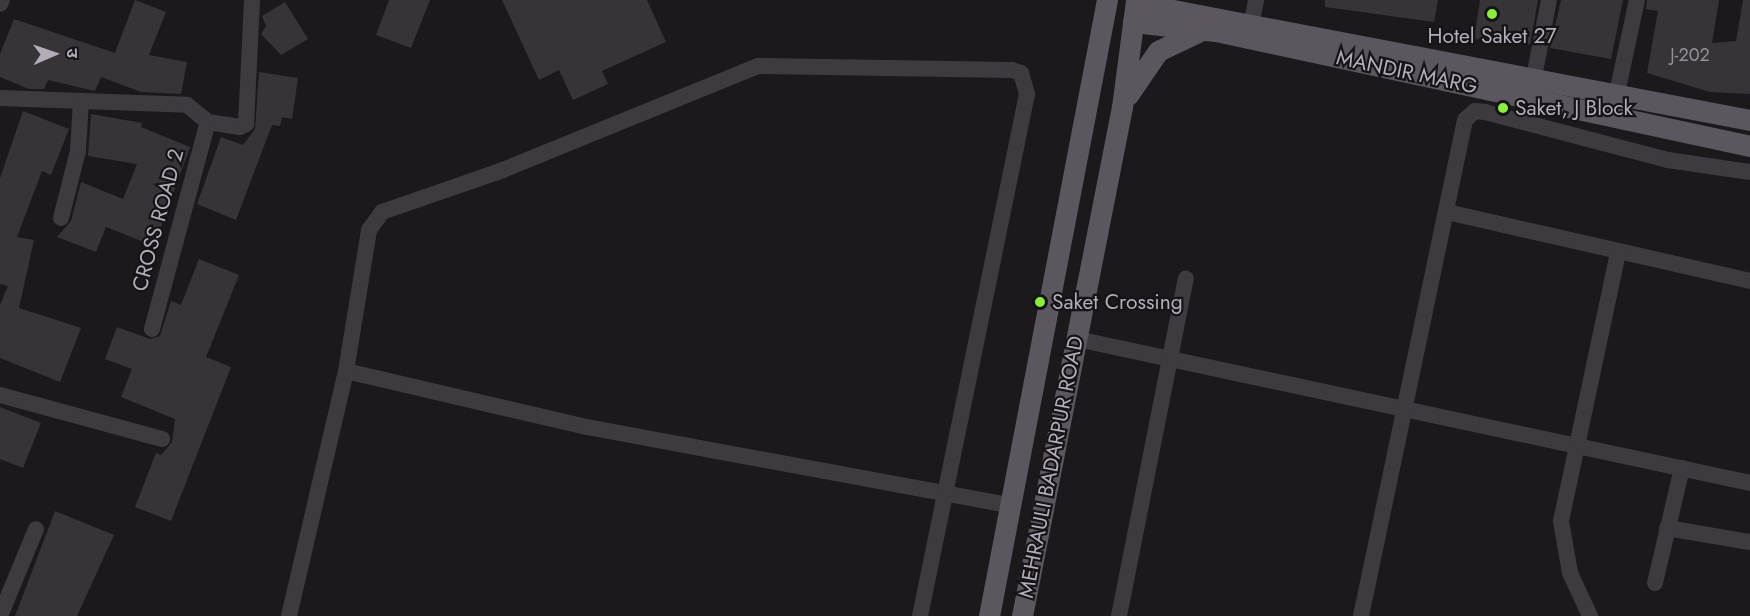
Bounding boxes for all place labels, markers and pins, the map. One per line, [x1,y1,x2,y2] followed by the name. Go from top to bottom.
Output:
[1485,7,1499,21] marker: Hotel Saket 27
[1427,23,1557,49] place label: Hotel Saket 27
[1515,95,1633,121] place label: Saket, J Block
[1496,101,1510,115] marker: Saket, J Block
[1052,289,1183,315] place label: Saket Crossing
[1033,295,1047,309] marker: Saket Crossing

